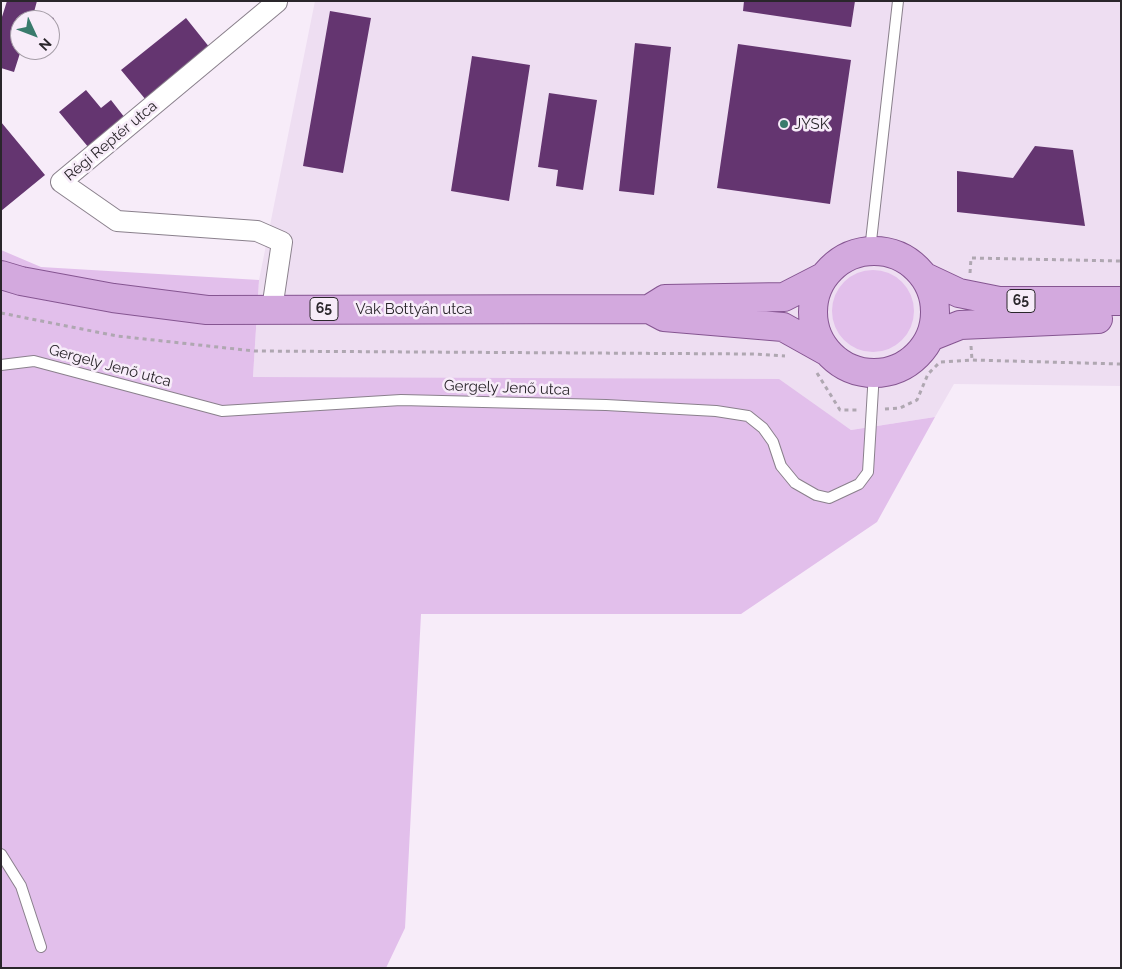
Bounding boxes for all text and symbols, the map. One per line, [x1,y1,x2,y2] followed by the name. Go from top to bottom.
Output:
[10,10,60,60] north arrow
[36,35,55,54] text: N
[61,97,161,185] street label: Régi Reptér utca
[794,115,829,133] place label: JYSK
[778,118,790,130] marker: JYSK
[1007,290,1035,312] road number: 65
[310,298,338,320] road number: 65
[355,300,473,318] street label: Vak Bottyán utca
[47,341,173,391] street label: Gergely Jenő utca
[444,377,570,399] street label: Gergely Jenő utca

